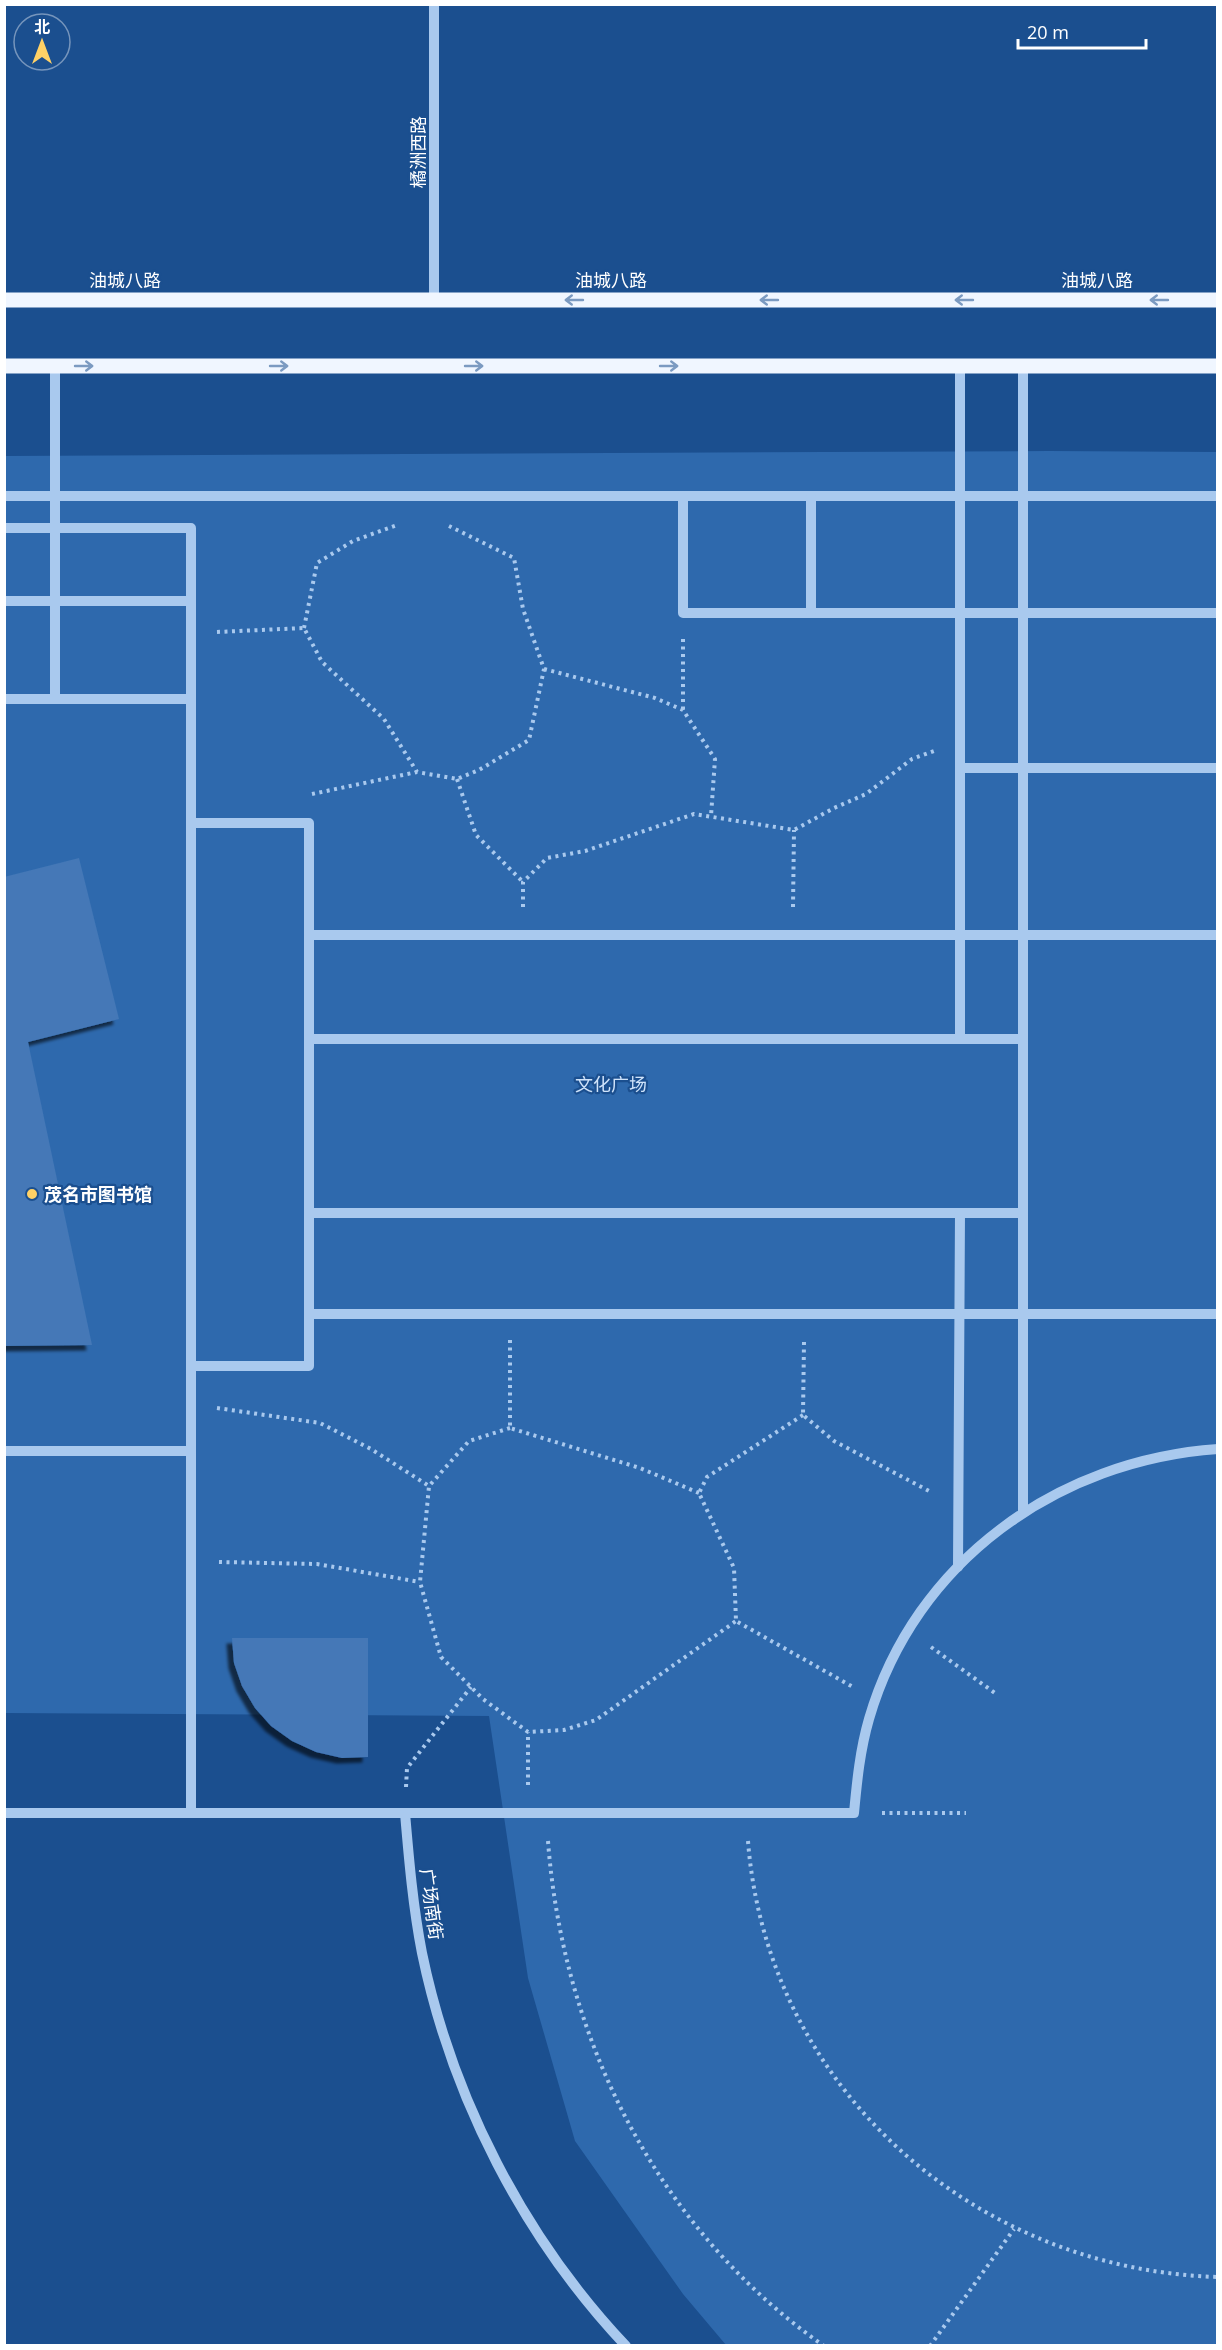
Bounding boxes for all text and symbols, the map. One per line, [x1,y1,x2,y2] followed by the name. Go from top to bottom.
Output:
[12,12,72,72] north arrow
[1018,12,1146,50] scale bar
[34,16,50,38] text: 北
[1027,20,1069,44] text: 20 m
[406,116,430,188] street label: 橘洲西路
[89,268,161,292] street label: 油城八路
[575,268,647,292] street label: 油城八路
[1061,268,1133,292] street label: 油城八路
[565,294,584,306] one-way arrow
[760,294,779,306] one-way arrow
[955,294,974,306] one-way arrow
[1150,294,1169,306] one-way arrow
[74,360,93,372] one-way arrow
[269,360,288,372] one-way arrow
[464,360,483,372] one-way arrow
[659,360,678,372] one-way arrow
[575,1072,647,1096] park label: 文化广场
[44,1182,152,1206] place label: 茂名市图书馆
[25,1187,39,1201] marker: 茂名市图书馆
[415,1867,449,1941] street label: 广场南街

